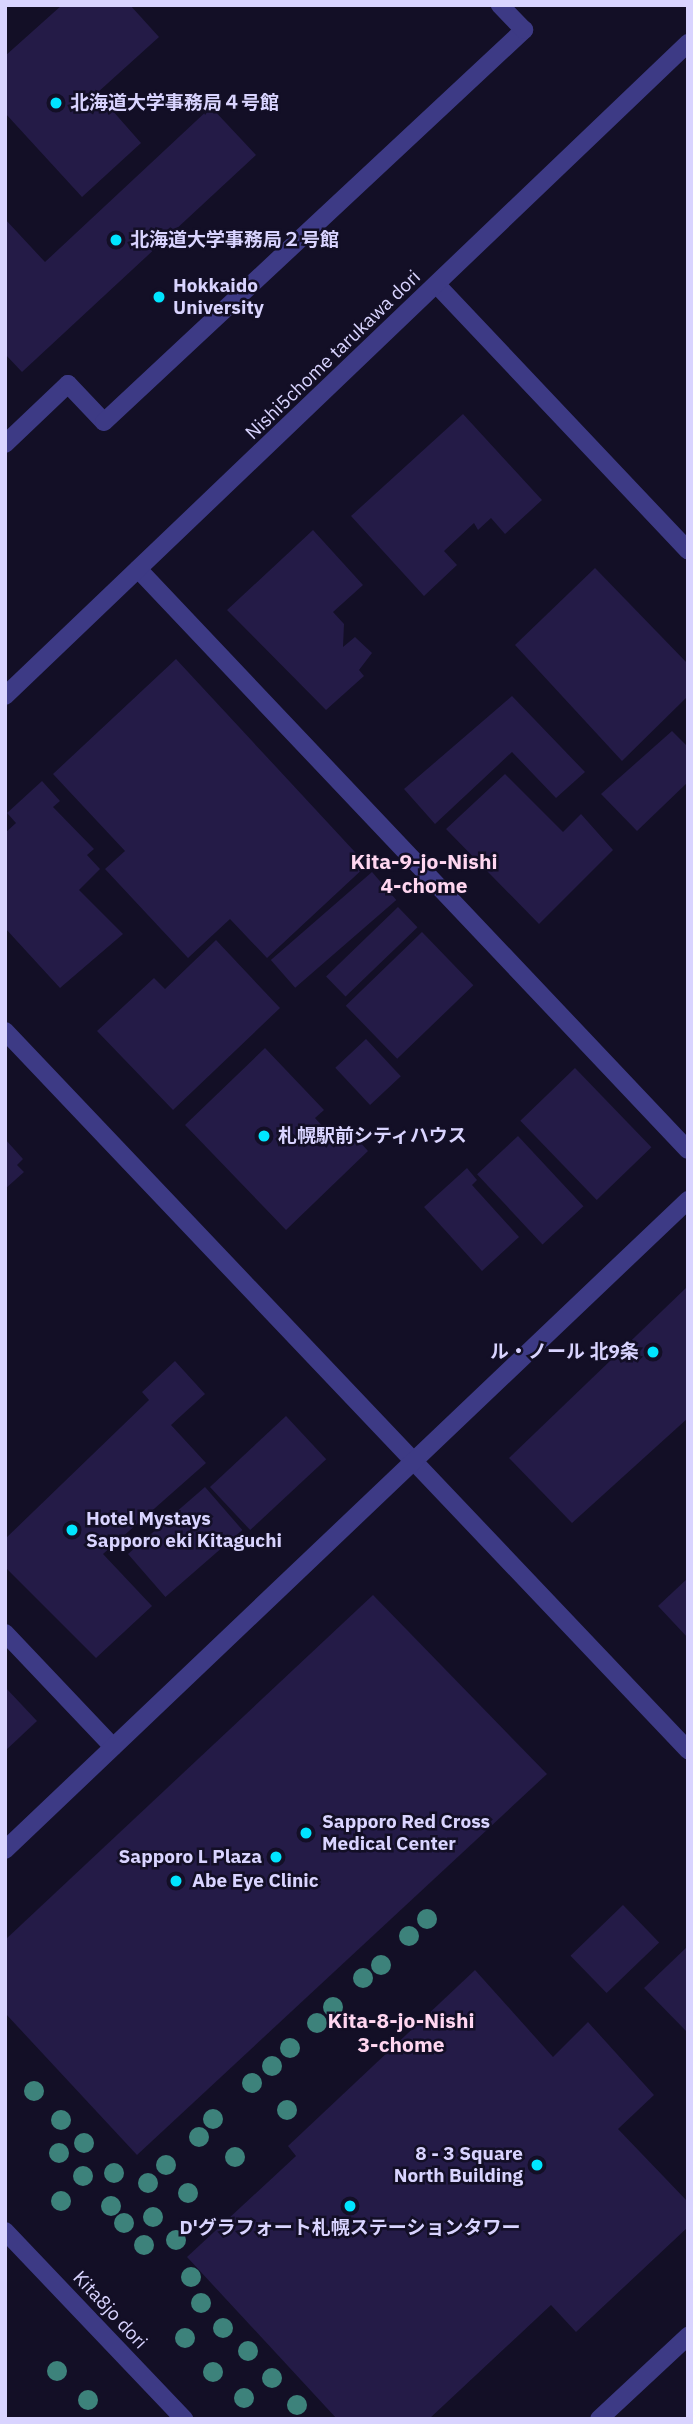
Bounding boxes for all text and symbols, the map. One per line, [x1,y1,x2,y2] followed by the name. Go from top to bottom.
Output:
[70,92,279,114] place label: 北海道大学事務局４号館
[48,95,64,111] marker: 北海道大学事務局４号館
[130,229,339,251] place label: 北海道大学事務局２号館
[108,232,124,248] marker: 北海道大学事務局２号館
[241,266,425,444] street label: Nishi5chome tarukawa dori
[173,275,264,319] place label: Hokkaido University
[151,289,167,305] marker: Hokkaido University
[351,848,497,898] district label: Kita-9-jo-Nishi 4-chome
[278,1125,468,1147] place label: 札幌駅前シティハウス
[256,1128,272,1144] marker: 札幌駅前シティハウス
[490,1341,639,1363] place label: ル・ノール 北9条
[645,1344,661,1360] marker: ル・ノール 北9条
[86,1508,282,1552] place label: Hotel Mystays Sapporo eki Kitaguchi
[64,1522,80,1538] marker: Hotel Mystays Sapporo eki Kitaguchi
[322,1811,490,1855] place label: Sapporo Red Cross Medical Center
[296,1823,316,1843] marker: Sapporo Red Cross Medical Center
[118,1846,262,1868] place label: Sapporo L Plaza
[268,1849,284,1865] marker: Sapporo L Plaza
[192,1870,319,1892] place label: Abe Eye Clinic
[166,1871,186,1891] marker: Abe Eye Clinic
[328,2007,474,2057] district label: Kita-8-jo-Nishi 3-chome
[394,2143,523,2187] place label: 8 - 3 Square North Building
[529,2157,545,2173] marker: 8 - 3 Square North Building
[342,2198,358,2214] marker: D'グラフォート札幌ステーションタワー
[179,2217,521,2239] place label: D'グラフォート札幌ステーションタワー
[68,2266,152,2354] street label: Kita8jo dori

